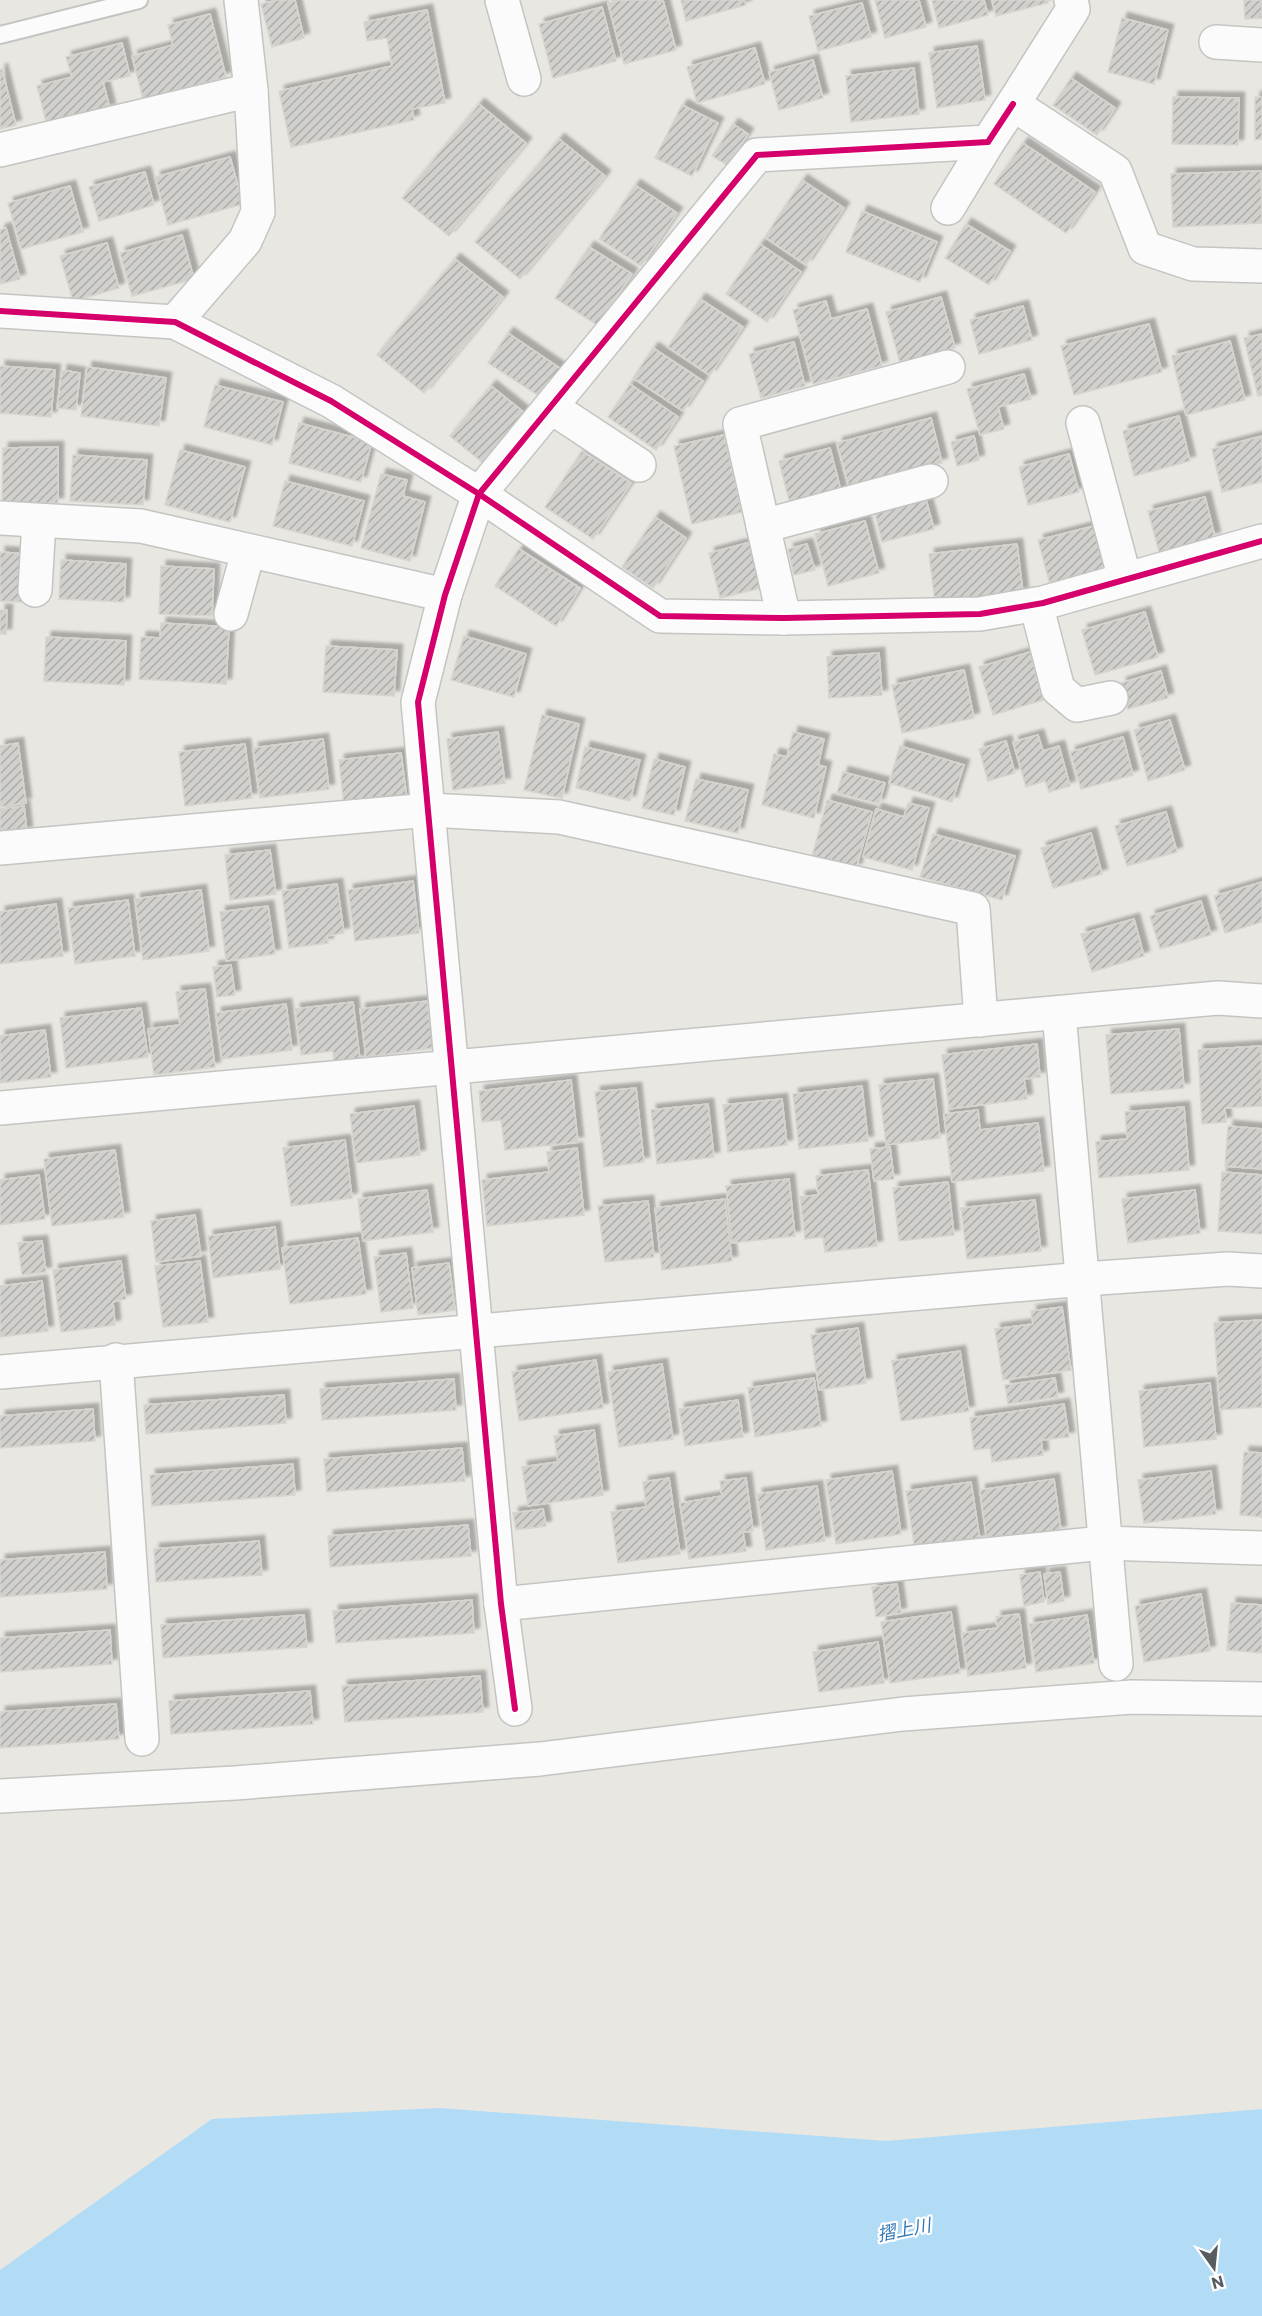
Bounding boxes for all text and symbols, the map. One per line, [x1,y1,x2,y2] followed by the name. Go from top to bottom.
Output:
[875,2213,934,2245] water label: 摺上川
[1184,2238,1244,2298] north arrow
[1210,2272,1226,2294] text: N

